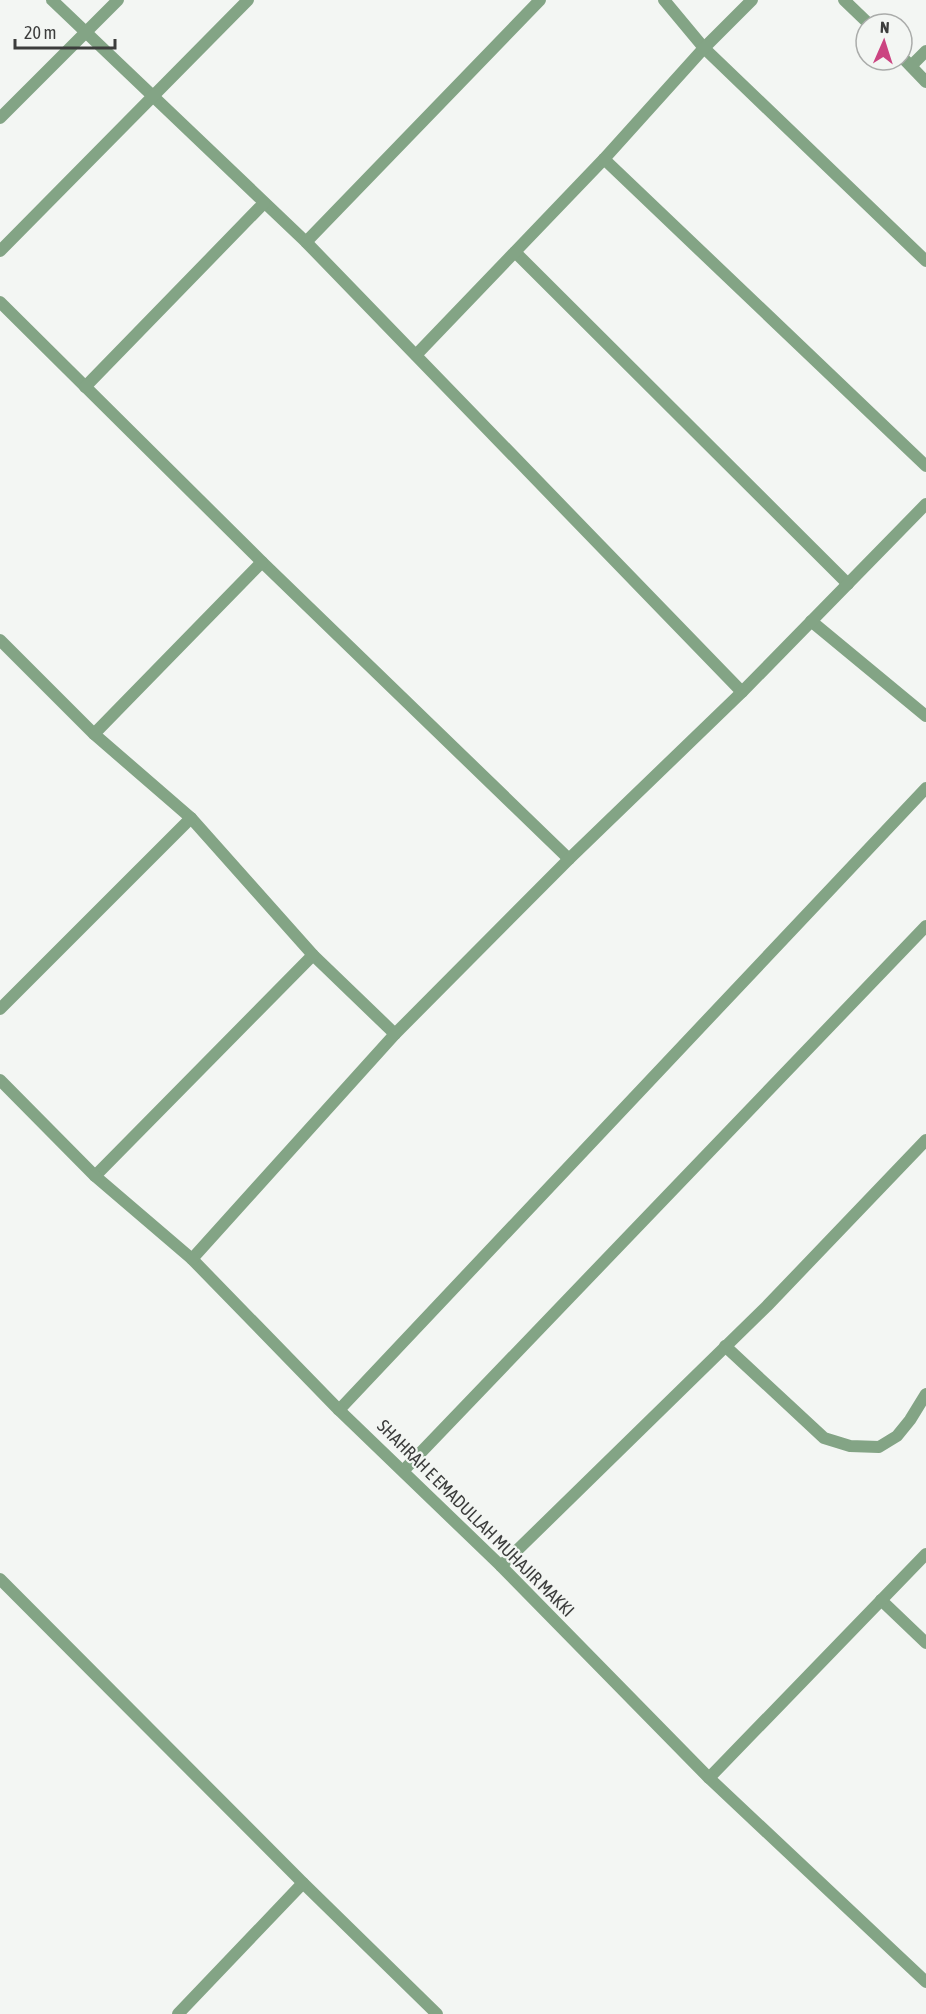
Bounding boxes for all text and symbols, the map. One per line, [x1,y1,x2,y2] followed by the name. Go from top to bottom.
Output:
[15,12,116,50] scale bar
[854,12,914,72] north arrow
[880,18,890,36] text: N
[24,22,56,43] text: 20 m
[373,1415,579,1621] street label: SHAHRAH E EMADULLAH MUHAJIR MAKKI

